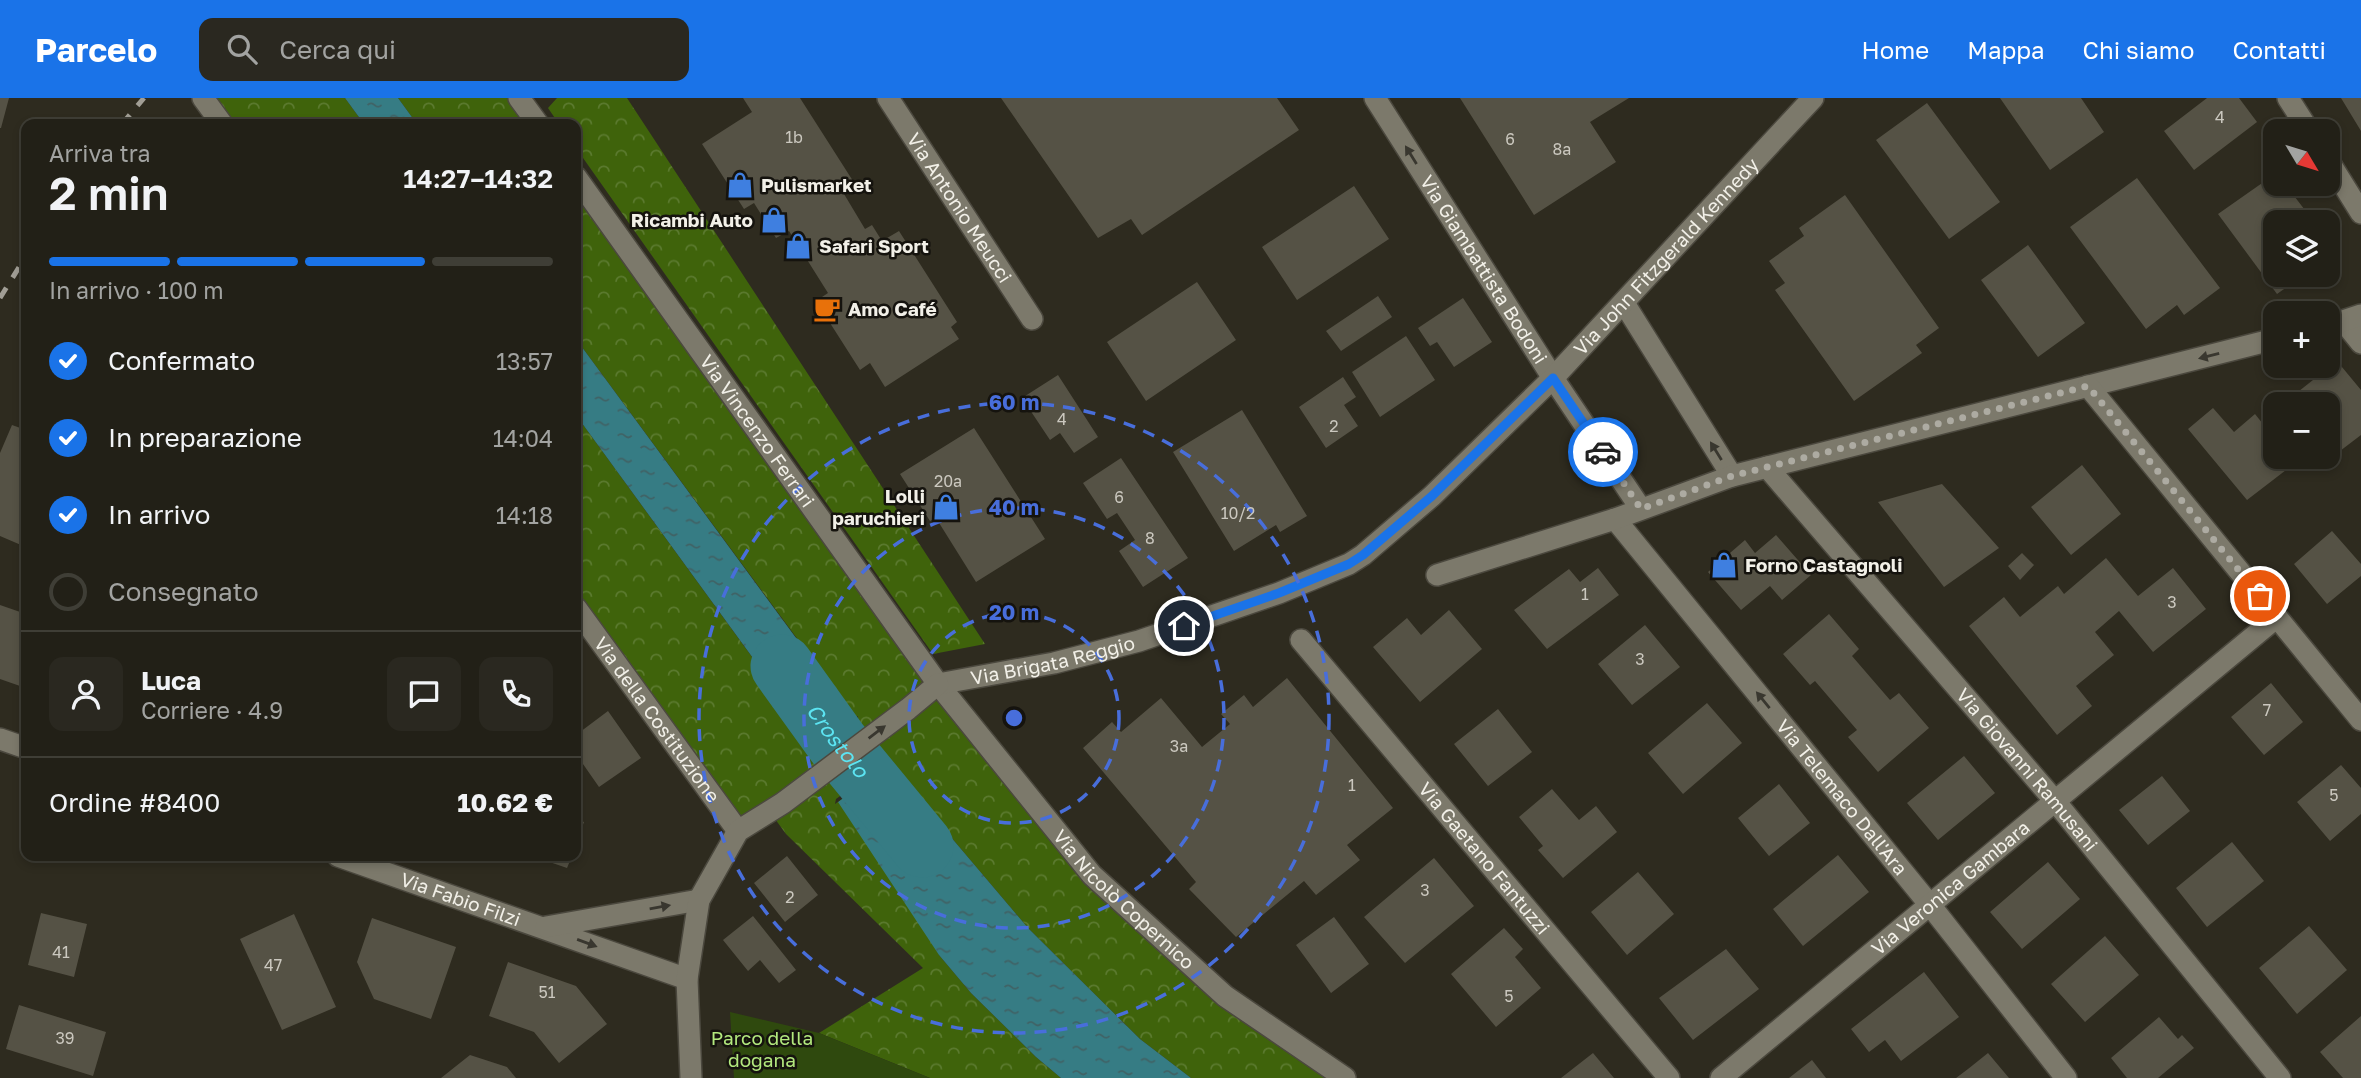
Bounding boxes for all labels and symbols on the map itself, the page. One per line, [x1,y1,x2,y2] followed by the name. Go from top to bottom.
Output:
[2215,107,2225,127] house number: 4
[2263,119,2340,196] north arrow
[785,127,803,147] house number: 1b
[903,128,1017,287] street label: Via Antonio Meucci
[1505,129,1515,149] house number: 6
[1553,139,1571,159] house number: 8a
[1405,146,1418,165] one-way arrow
[1568,152,1763,359] street label: Via John Fitzgerald Kennedy
[725,170,755,200] shop icon: Pulismarket
[1416,170,1553,368] street label: Via Giambattista Bodoni
[761,173,872,196] place label: Pulismarket
[759,205,789,235] shop icon: Ricambi Auto
[631,208,753,231] place label: Ricambi Auto
[783,231,813,261] shop icon: Safari Sport
[819,234,929,257] place label: Safari Sport
[812,294,842,324] cafe icon: Amo Café
[848,297,937,320] place label: Amo Café
[695,350,820,511] street label: Via Vincenzo Ferrari
[2198,351,2220,362] one-way arrow
[989,389,1039,415] text: 60 m
[1057,409,1067,429] house number: 4
[1329,416,1339,436] house number: 2
[1568,417,1638,487] courier
[1710,441,1723,460] one-way arrow
[934,471,962,491] house number: 20a
[832,484,925,529] place label: Lolli paruchieri
[1114,487,1124,507] house number: 6
[931,492,961,522] shop icon: Lolli paruchieri
[989,494,1039,520] text: 40 m
[1221,503,1255,523] house number: 10/2
[1145,528,1155,548] house number: 8
[1709,550,1739,580] shop icon: Forno Castagnoli
[1745,553,1902,576] place label: Forno Castagnoli
[2230,566,2290,626] pin
[1581,584,1589,604] house number: 1
[2167,592,2177,612] house number: 3
[1154,596,1214,656] pin
[989,599,1039,625] text: 20 m
[969,631,1137,689] street label: Via Brigata Reggio
[590,632,725,807] street label: Via della Costituzione
[1635,649,1645,669] house number: 3
[1952,683,2103,855] street label: Via Giovanni Ramusani
[1755,692,1770,710] one-way arrow
[801,698,875,784] water label: Crostolo
[2263,700,2271,720] house number: 7
[1002,706,1026,730] centre of rings
[1772,714,1913,879] street label: Via Telemaco Dall'Ara
[868,726,886,740] one-way arrow
[1170,736,1188,756] house number: 3a
[1348,775,1356,795] house number: 1
[1414,777,1555,939] street label: Via Gaetano Fantuzzi
[2329,785,2339,805] house number: 5
[1866,815,2034,960] street label: Via Veronica Gambara
[1049,825,1200,974] street label: Via Nicolò Copernico
[398,867,524,930] street label: Via Fabio Filzi
[1420,880,1430,900] house number: 3
[785,887,795,907] house number: 2
[649,901,671,912] one-way arrow
[577,938,598,949] one-way arrow
[52,942,70,962] house number: 41
[264,955,282,975] house number: 47
[538,982,556,1002] house number: 51
[1504,986,1514,1006] house number: 5
[711,1026,813,1071] park label: Parco della dogana
[55,1028,75,1048] house number: 39

